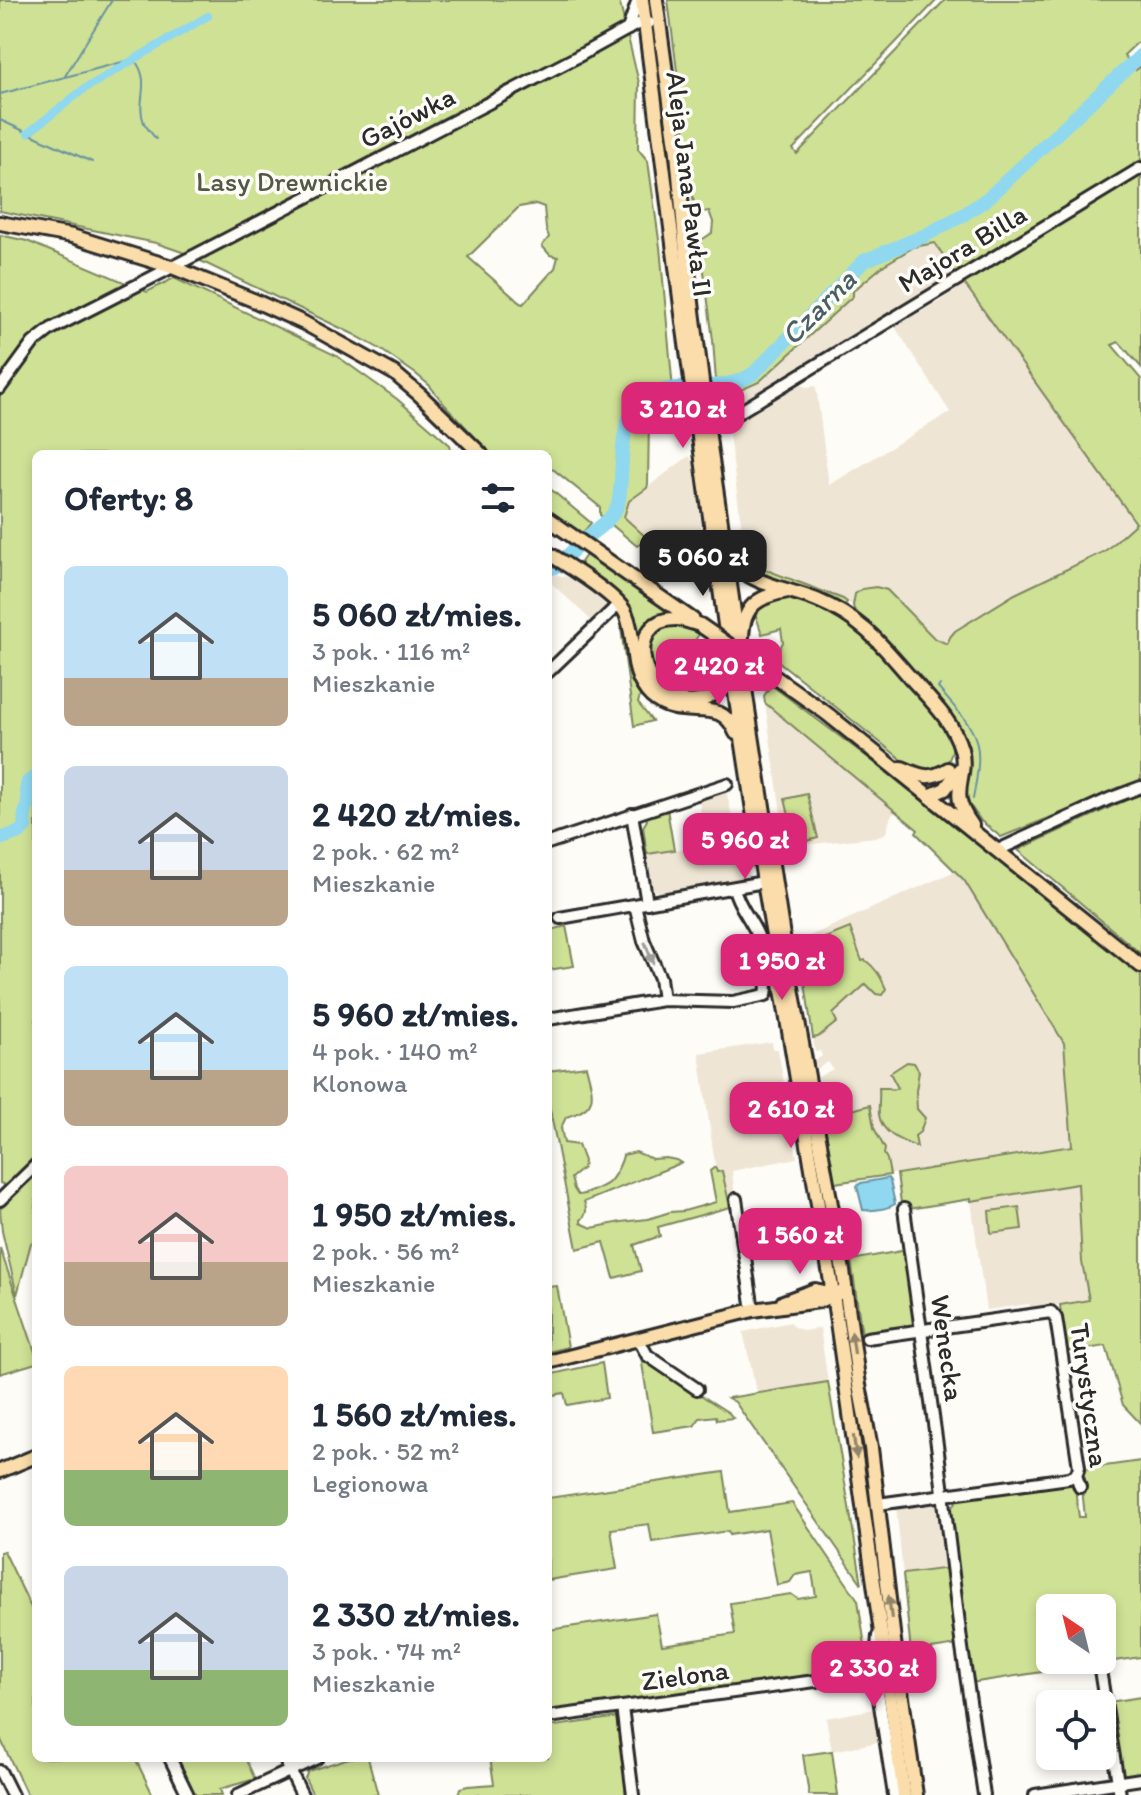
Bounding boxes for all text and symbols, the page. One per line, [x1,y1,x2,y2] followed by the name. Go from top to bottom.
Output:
[659,69,721,299] street label: Aleja Jana Pawła II
[354,78,461,155] street label: Gajówka
[196,164,388,198] park label: Lasy Drewnickie
[892,196,1033,300] street label: Majora Billa
[772,261,864,353] water label: Czarna
[600,382,766,450] pin: 3 210 zł
[639,392,727,424] text: 3 210 zł
[476,476,520,520] icon: filters
[64,478,193,519] text: Oferty: 8
[620,530,786,598] pin: 5 060 zł
[658,540,748,572] text: 5 060 zł
[312,594,522,635] text: 5 060 zł/mies.
[128,598,224,694] icon: home
[312,635,470,667] text: 3 pok. · 116 m²
[636,639,802,707] pin: 2 420 zł
[674,649,764,681] text: 2 420 zł
[312,667,435,699] text: Mieszkanie
[312,794,521,835] text: 2 420 zł/mies.
[128,798,224,894] icon: home
[662,813,828,881] pin: 5 960 zł
[701,823,789,855] text: 5 960 zł
[312,835,459,867] text: 2 pok. · 62 m²
[312,867,435,899] text: Mieszkanie
[699,934,865,1002] pin: 1 950 zł
[643,941,656,965] one-way arrow
[739,944,825,976] text: 1 950 zł
[312,994,519,1035] text: 5 960 zł/mies.
[128,998,224,1094] icon: home
[312,1035,478,1067] text: 4 pok. · 140 m²
[312,1067,408,1099] text: Klonowa
[708,1082,874,1150] pin: 2 610 zł
[748,1092,834,1124] text: 2 610 zł
[312,1194,516,1235] text: 1 950 zł/mies.
[128,1198,224,1294] icon: home
[717,1208,883,1276] pin: 1 560 zł
[757,1218,843,1250] text: 1 560 zł
[312,1235,459,1267] text: 2 pok. · 56 m²
[312,1267,435,1299] text: Mieszkanie
[924,1293,972,1404] street label: Wenecka
[1063,1321,1117,1470] street label: Turystyczna
[846,1330,859,1355] one-way arrow
[312,1394,517,1435] text: 1 560 zł/mies.
[128,1398,224,1494] icon: home
[312,1435,459,1467] text: 2 pok. · 52 m²
[849,1435,862,1460] one-way arrow
[312,1467,428,1499] text: Legionowa
[312,1594,520,1635] text: 2 330 zł/mies.
[883,1594,896,1619] one-way arrow
[1036,1594,1116,1674] north arrow
[1036,1594,1116,1770] map controls
[128,1598,224,1694] icon: home
[312,1635,461,1667] text: 3 pok. · 74 m²
[791,1641,957,1709] pin: 2 330 zł
[829,1651,919,1683] text: 2 330 zł
[639,1652,731,1698] street label: Zielona
[312,1667,435,1699] text: Mieszkanie
[1036,1690,1116,1770] button: locate

